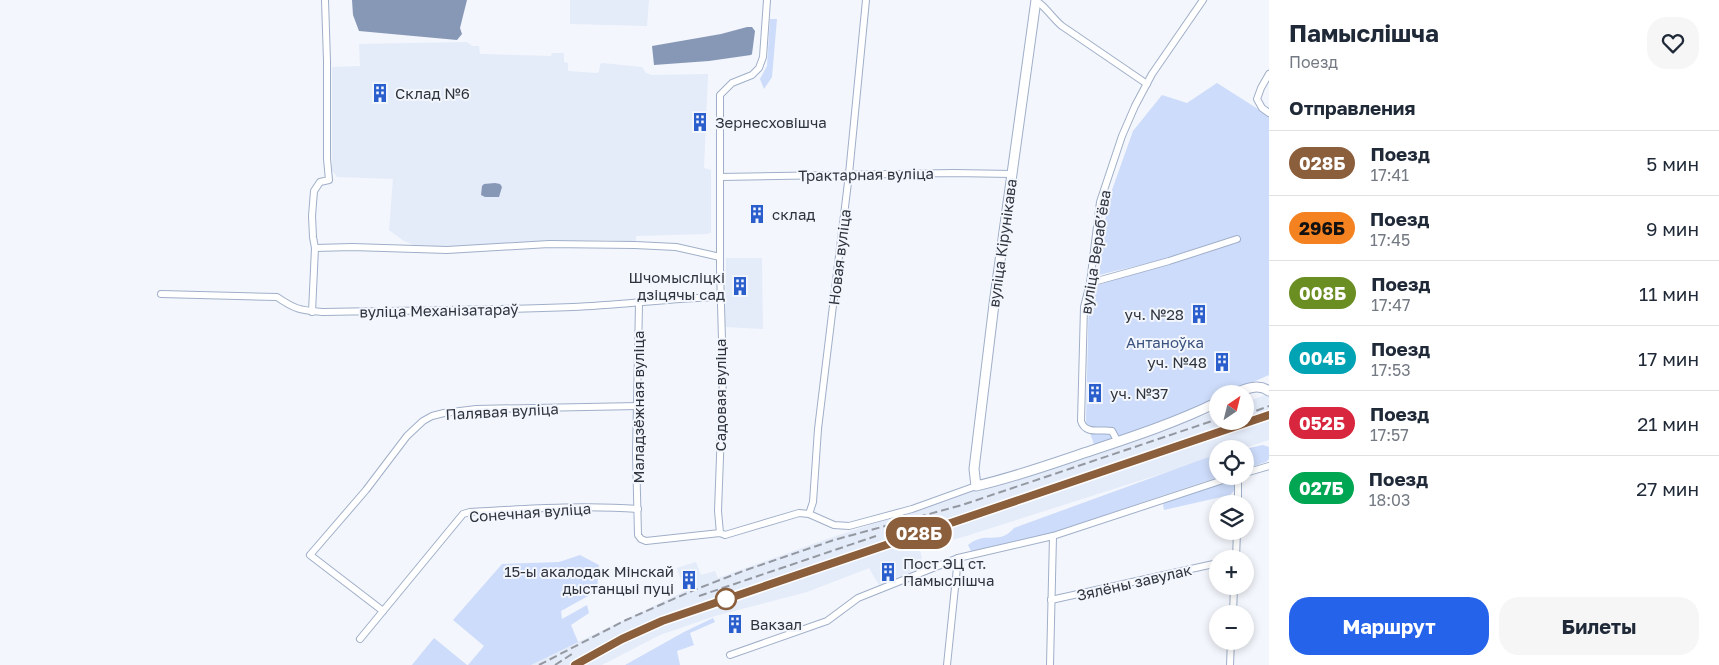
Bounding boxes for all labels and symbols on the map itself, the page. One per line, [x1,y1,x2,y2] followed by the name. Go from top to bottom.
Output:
[369,82,391,104] building icon: Склад №6
[395,84,470,102] place label: Склад №6
[689,111,711,133] building icon: Зернесховішча
[715,113,827,131] place label: Зернесховішча
[798,164,934,184] street label: Трактарная вуліца
[984,178,1020,308] street label: вуліца Кірунікава
[1076,188,1114,316] street label: вуліца Верабʼёва
[746,203,768,225] building icon: склад
[772,205,815,223] place label: склад
[824,208,854,306] street label: Новая вуліца
[628,268,725,303] place label: Шчомысліцкі дзіцячы сад
[729,275,751,297] building icon: Шчомысліцкі дзіцячы сад
[359,300,519,320] street label: вуліца Механізатараў
[1188,303,1210,325] building icon: уч. №28
[1125,305,1184,323] place label: уч. №28
[629,331,647,483] street label: Маладзёжная вуліца
[1126,333,1204,351] park label: Антаноўка
[711,339,729,452] street label: Садовая вуліца
[1211,351,1233,373] building icon: уч. №48
[1147,353,1207,371] place label: уч. №48
[1084,382,1106,404] building icon: уч. №37
[1110,384,1168,402] place label: уч. №37
[1209,385,1254,430] north arrow
[445,399,559,423] street label: Палявая вуліца
[468,499,592,525] street label: Сонечная вуліца
[884,517,954,549] line badge: 028Б
[903,554,994,589] place label: Пост ЭЦ ст. Памыслішча
[1075,560,1194,604] street label: Зялёны завулак
[877,561,899,583] building icon: Пост ЭЦ ст. Памыслішча
[504,562,674,597] place label: 15-ы акалодак Мінскай дыстанцыі пуці
[678,569,700,591] building icon: 15-ы акалодак Мінскай дыстанцыі пуці
[715,588,737,610] unlabelled marker
[724,613,746,635] building icon: Вакзал
[750,615,802,633] place label: Вакзал

